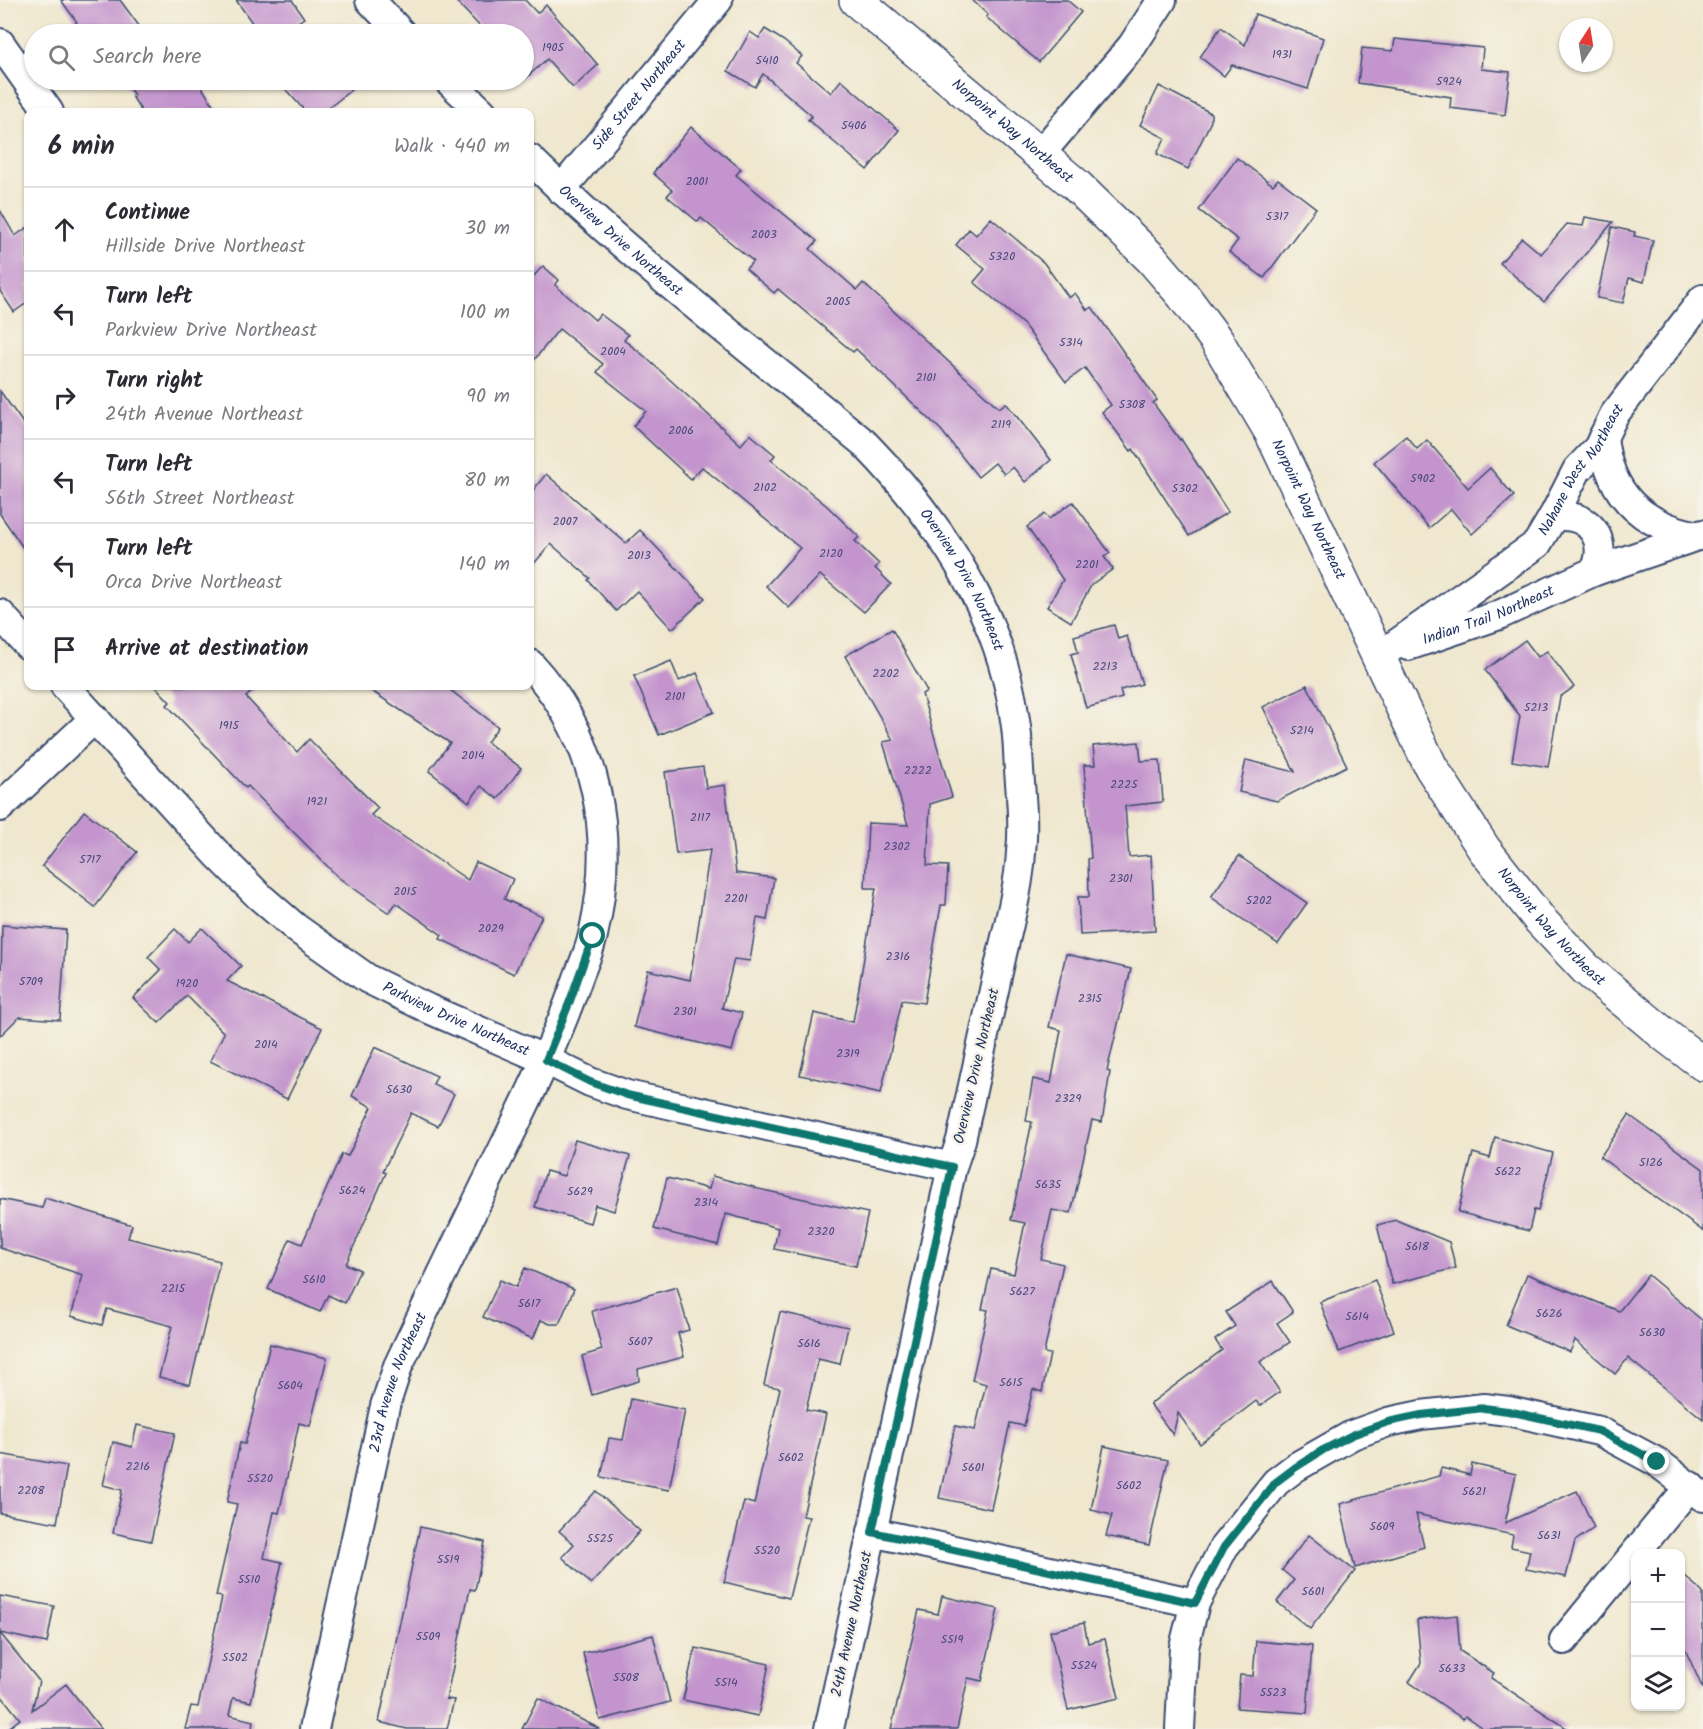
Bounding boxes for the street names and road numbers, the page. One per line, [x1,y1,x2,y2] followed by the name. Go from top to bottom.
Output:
[586,34,693,156] street label: Side Street Northeast
[946,73,1079,190] street label: Norpoint Way Northeast
[552,180,688,302] street label: Overview Drive Northeast
[1532,398,1631,541] street label: Nahane West Northeast
[1264,435,1352,584] street label: Norpoint Way Northeast
[913,504,1010,654] street label: Overview Drive Northeast
[1419,579,1559,652] street label: Indian Trail Northeast
[1491,862,1611,992] street label: Norpoint Way Northeast
[378,976,533,1063] street label: Parkview Drive Northeast
[947,986,1007,1146] street label: Overview Drive Northeast
[363,1308,434,1455] street label: 23rd Avenue Northeast
[825,1549,879,1699] street label: 24th Avenue Northeast

